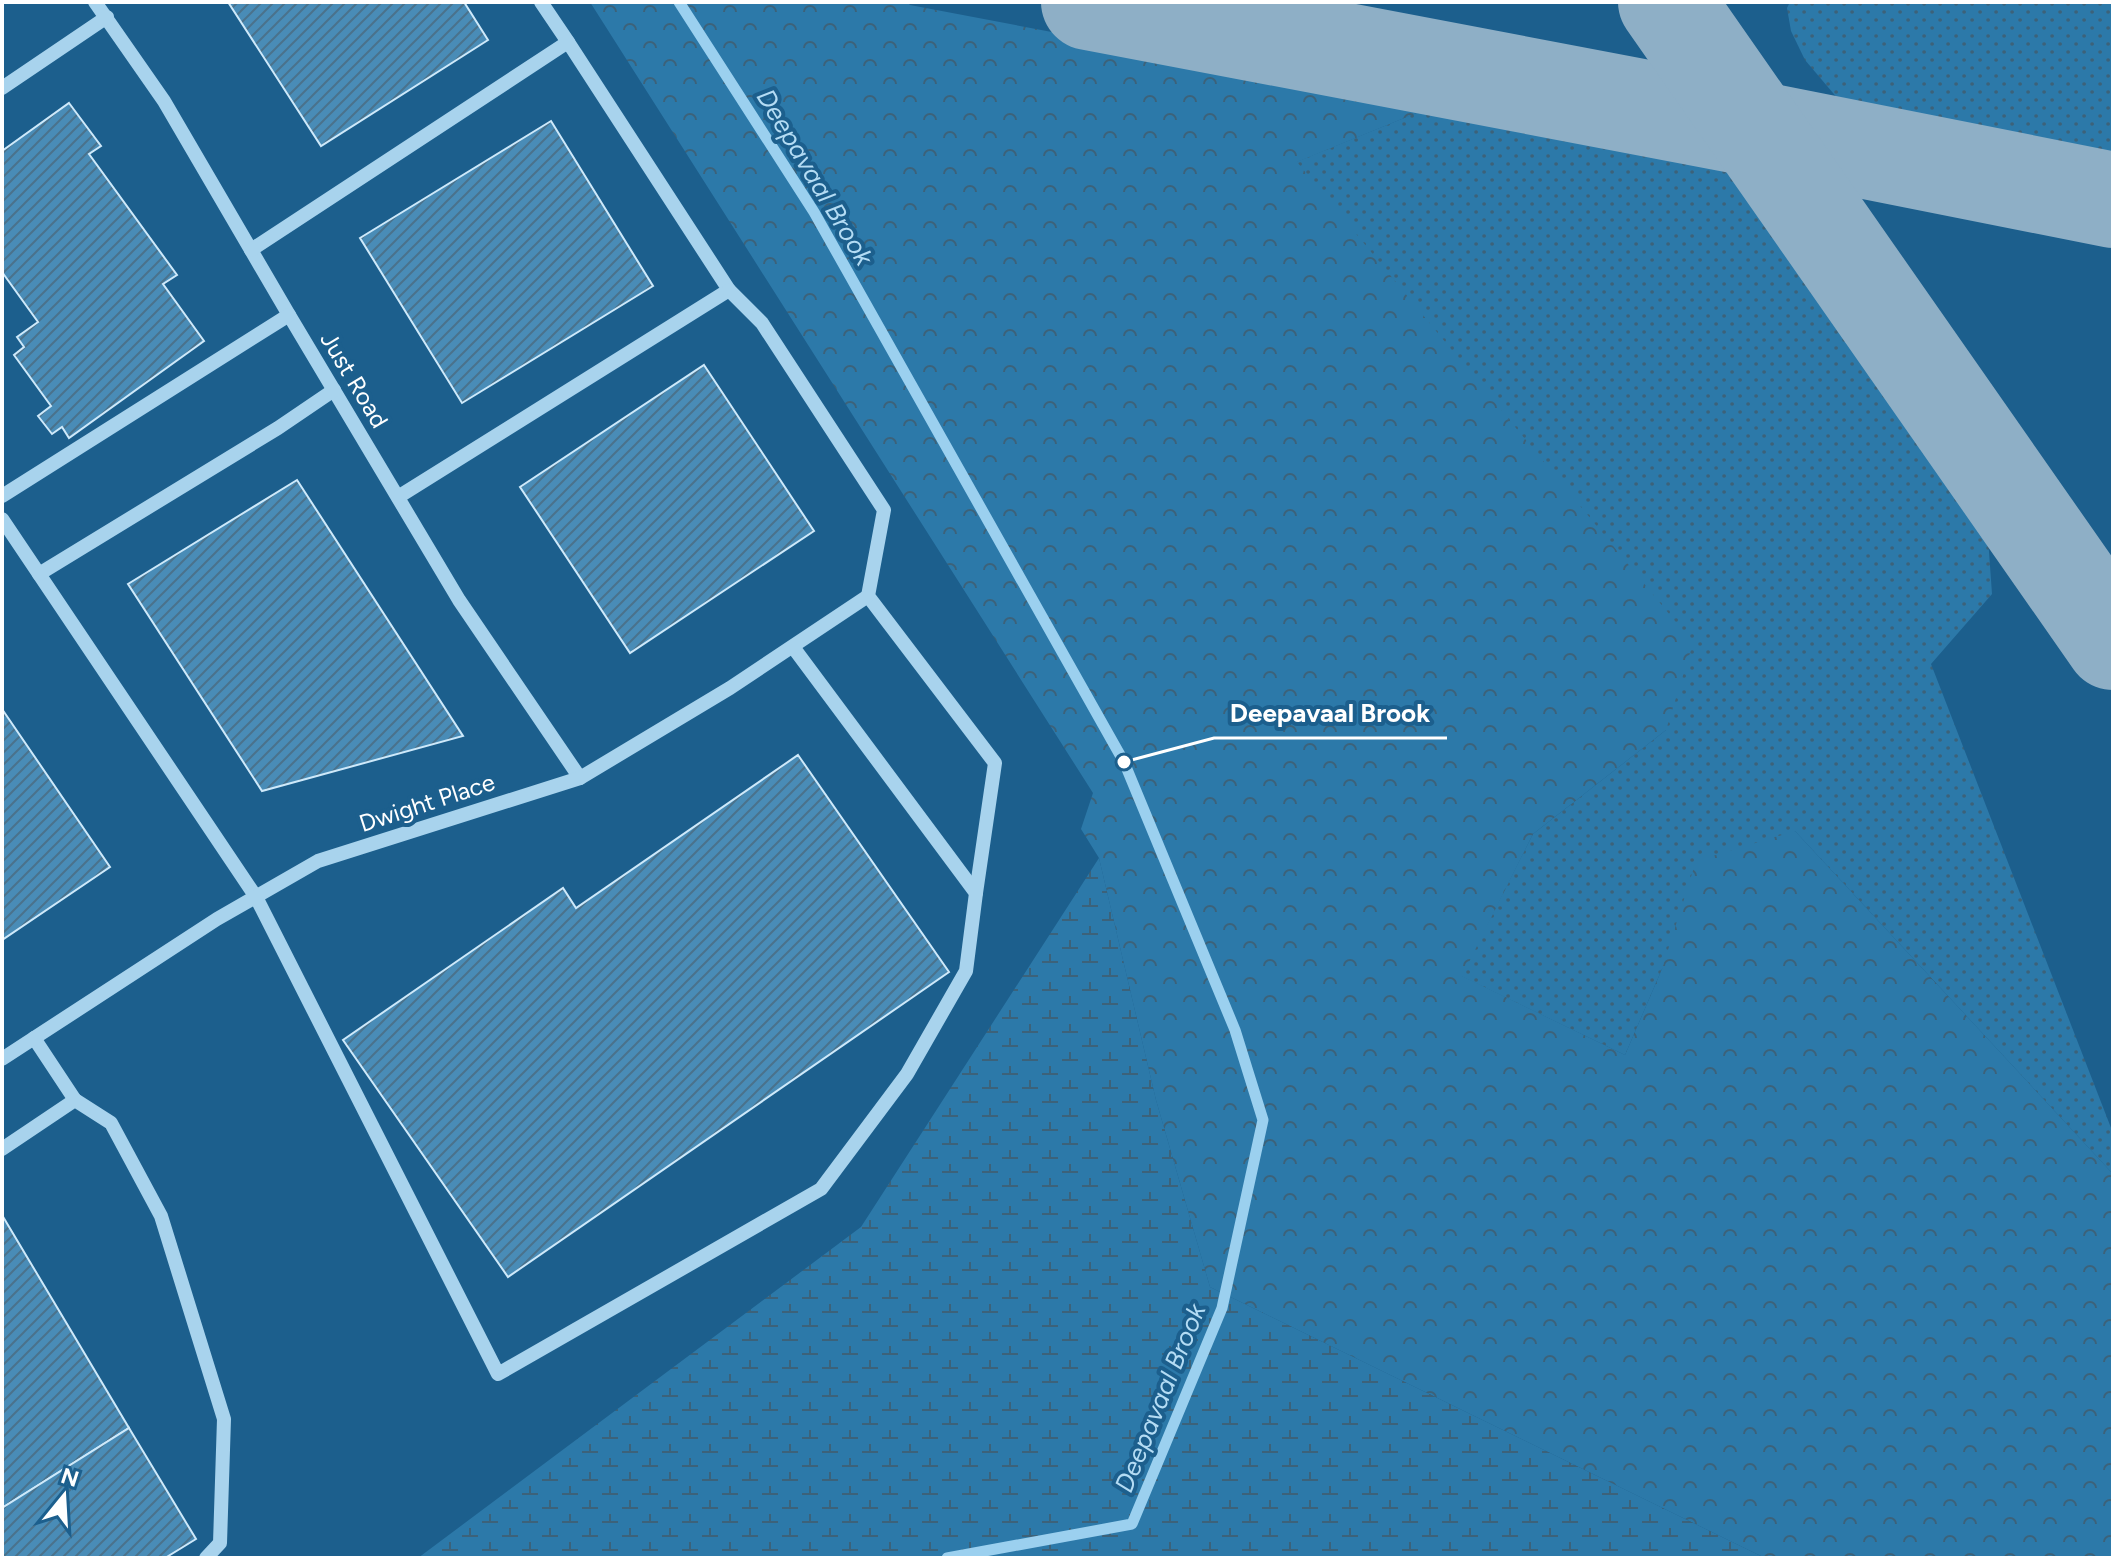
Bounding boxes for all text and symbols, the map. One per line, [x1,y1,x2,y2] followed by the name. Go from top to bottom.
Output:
[750,83,881,272] water label: Deepavaal Brook
[314,326,394,433] street label: Just Road
[1214,688,1447,738] callout: Deepavaal Brook
[1230,697,1430,729] text: Deepavaal Brook
[355,767,498,838] street label: Dwight Place
[1108,1298,1213,1497] water label: Deepavaal Brook
[24,1456,104,1536] north arrow
[58,1462,82,1493] text: N

